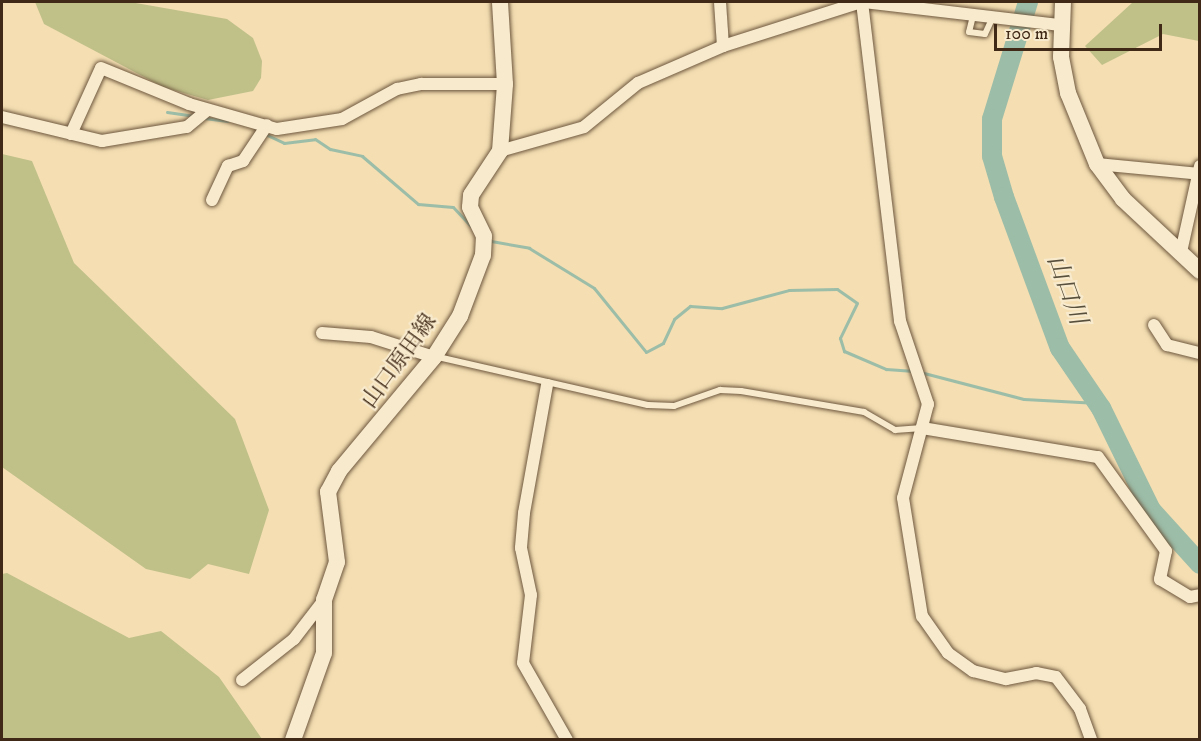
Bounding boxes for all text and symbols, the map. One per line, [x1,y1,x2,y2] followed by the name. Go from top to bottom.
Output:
[997,12,1165,50] scale bar
[1005,23,1048,45] text: 100 m
[1040,251,1092,329] water label: 山口川
[356,309,442,413] street label: 山口原田線

